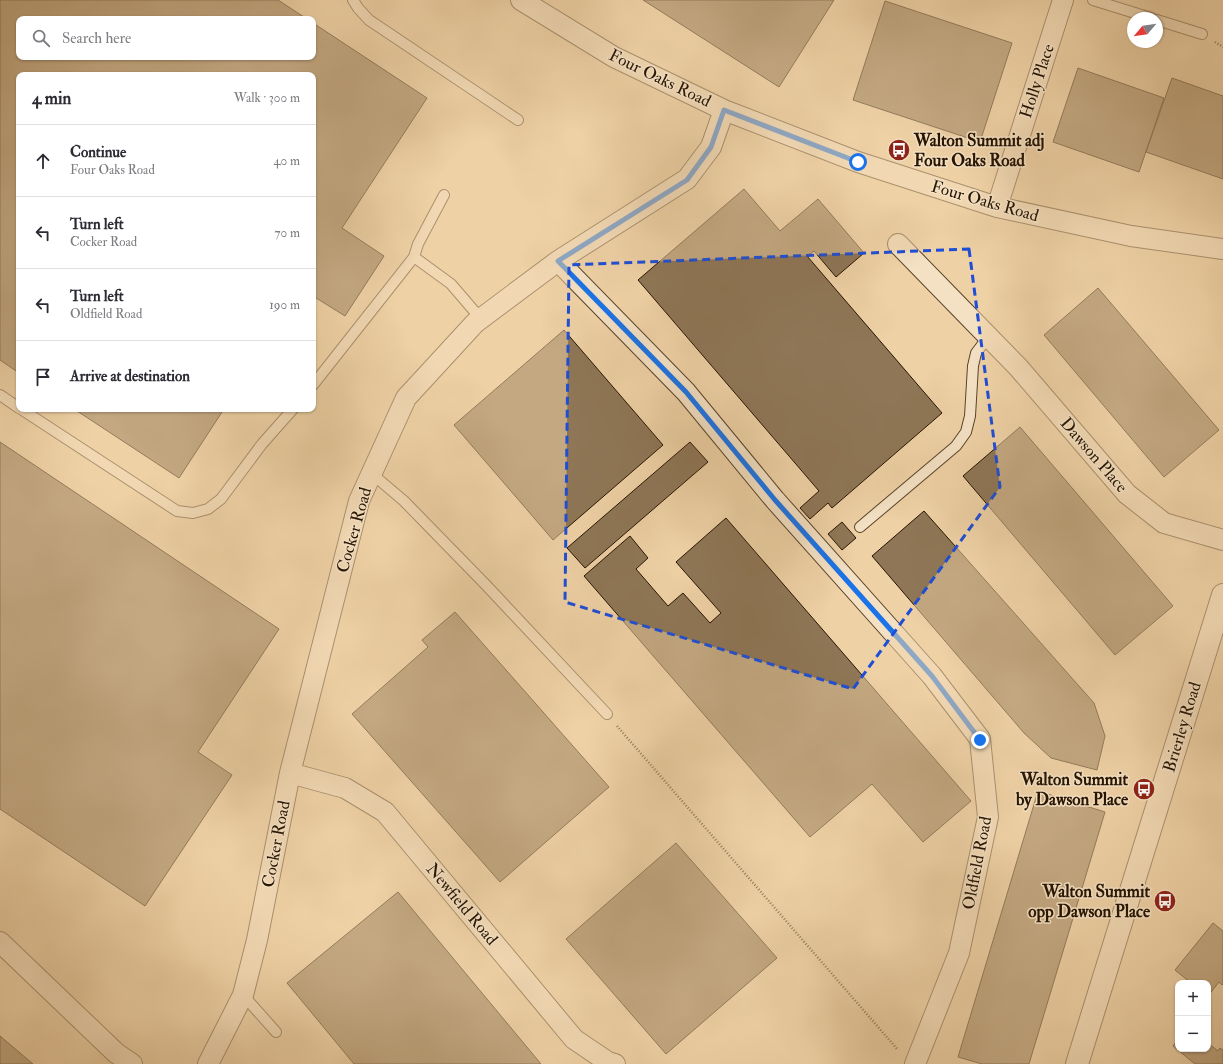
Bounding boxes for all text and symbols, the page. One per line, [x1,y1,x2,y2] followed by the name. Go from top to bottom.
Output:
[1127,12,1163,48] north arrow
[16,16,316,60] search box
[30,27,52,49] icon: search
[62,29,131,48] text: Search here
[1015,41,1060,121] street label: Holly Place
[606,44,715,112] street label: Four Oaks Road
[32,88,71,109] text: 4 min
[234,90,300,106] text: Walk · 300 m
[913,130,1044,171] place label: Walton Summit adj Four Oaks Road
[886,137,912,163] bus stop icon: Walton Summit adj Four Oaks Road
[70,143,126,162] text: Continue
[32,150,54,172] icon: ahead
[274,153,300,169] text: 40 m
[849,153,867,171] route start
[70,162,155,178] text: Four Oaks Road
[929,176,1042,227] street label: Four Oaks Road
[70,215,124,234] text: Turn left
[32,222,54,244] icon: left
[275,225,300,241] text: 70 m
[70,234,137,250] text: Cocker Road
[70,287,124,306] text: Turn left
[32,294,54,316] icon: left
[269,297,300,313] text: 190 m
[70,306,142,322] text: Oldfield Road
[32,366,54,388] icon: arrive
[70,367,190,386] text: Arrive at destination
[1056,413,1132,497] street label: Dawson Place
[332,484,376,575] street label: Cocker Road
[1158,679,1207,775] street label: Brierley Road
[971,731,989,749] route end
[1015,769,1129,811] place label: Walton Summit by Dawson Place
[1131,776,1157,802] bus stop icon: Walton Summit by Dawson Place
[257,798,295,889] street label: Cocker Road
[958,814,996,911] street label: Oldfield Road
[422,859,503,950] street label: Newfield Road
[1028,881,1151,923] place label: Walton Summit opp Dawson Place
[1152,888,1178,914] bus stop icon: Walton Summit opp Dawson Place
[1175,980,1211,1052] map controls
[1175,980,1211,1016] button: +
[1175,1016,1211,1052] button: −

